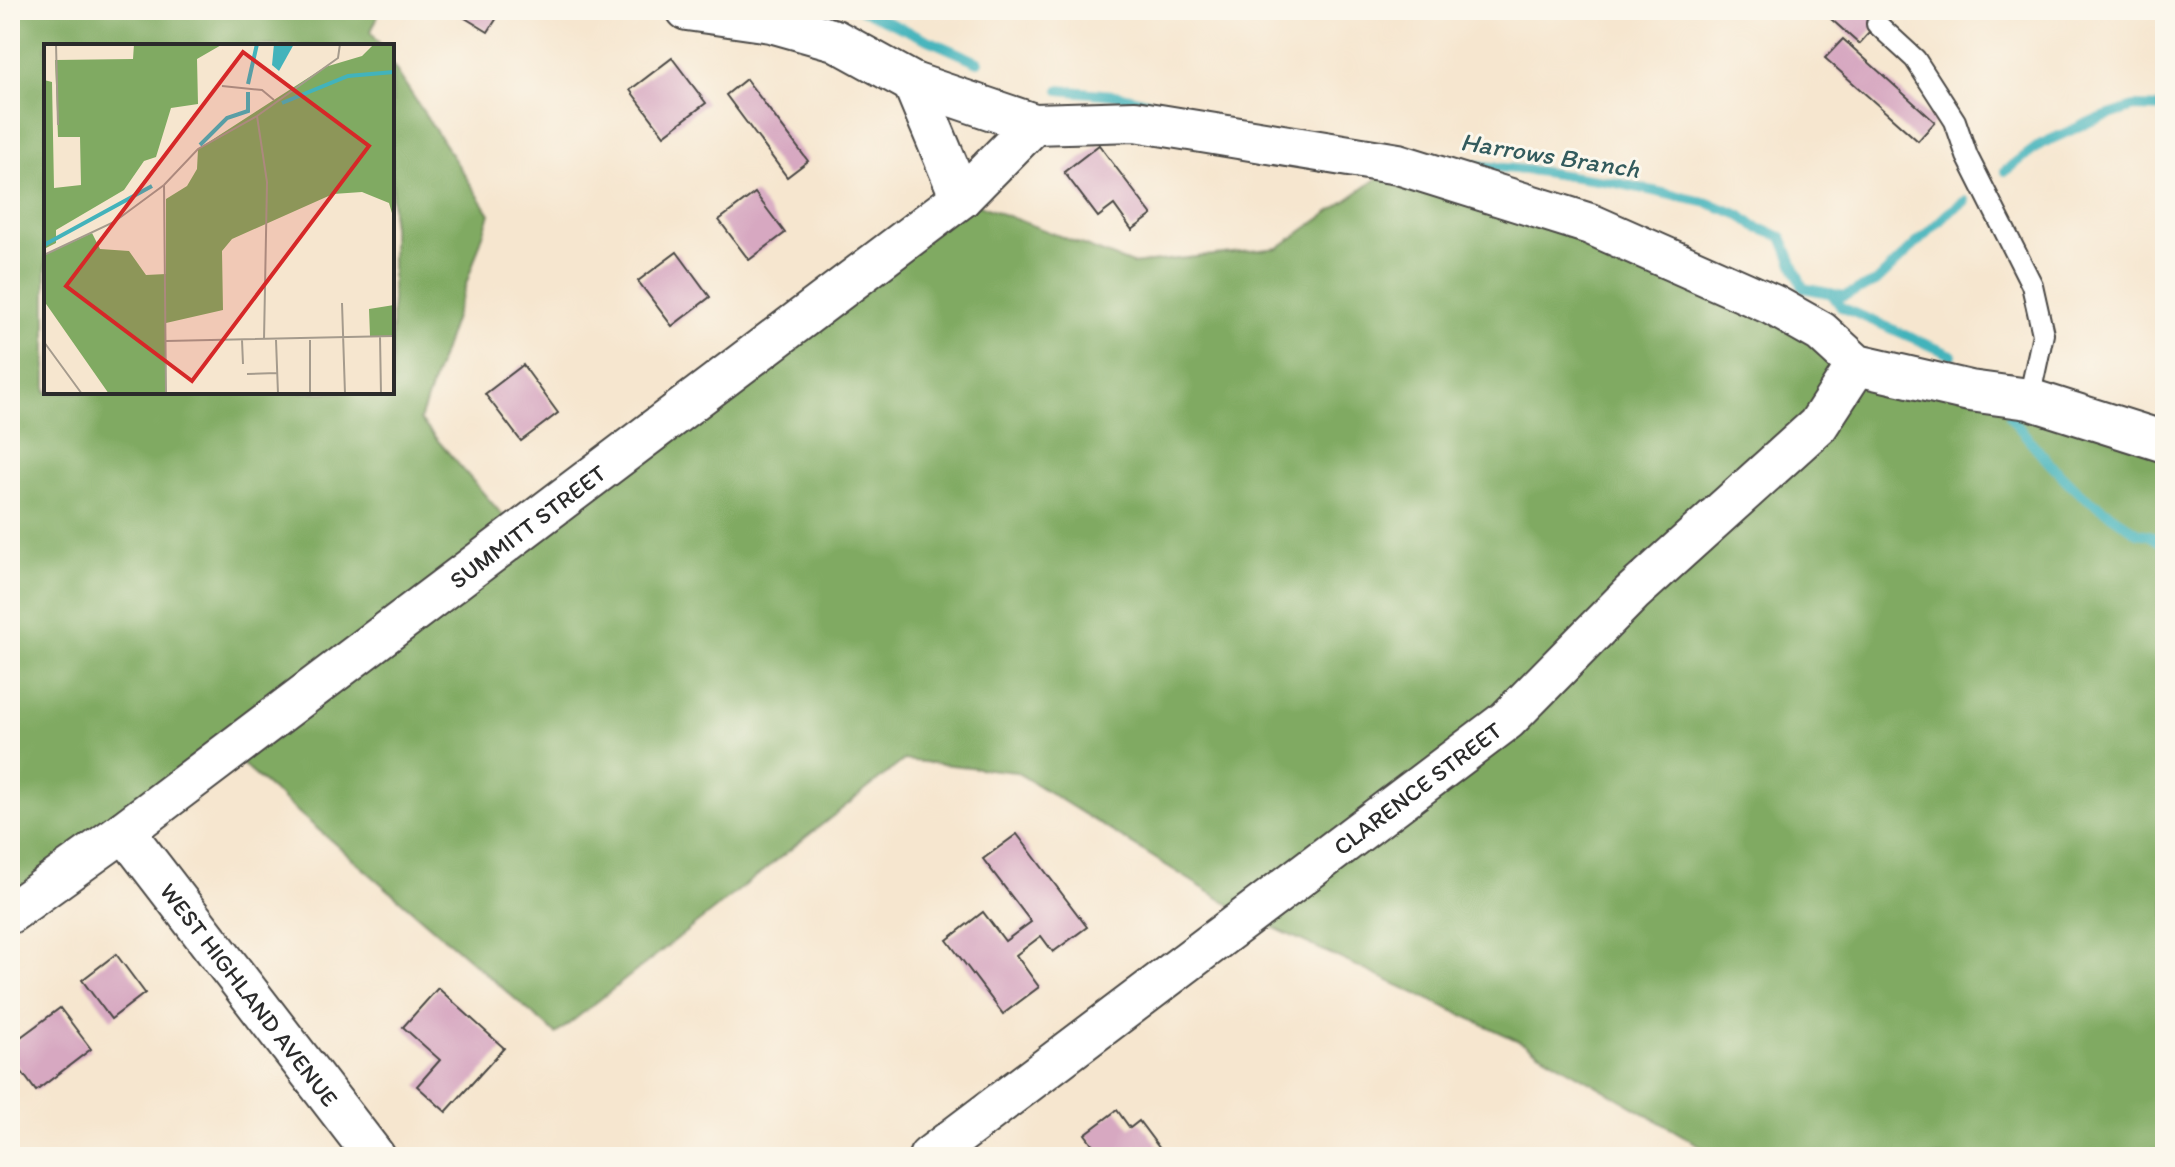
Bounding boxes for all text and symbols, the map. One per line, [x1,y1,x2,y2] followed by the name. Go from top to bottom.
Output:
[44,44,394,394] inset map
[1458,125,1642,185] water label: Harrows Branch
[443,457,611,594] street label: SUMMITT STREET
[1327,715,1508,861] street label: CLARENCE STREET
[154,877,345,1112] street label: WEST HIGHLAND AVENUE

